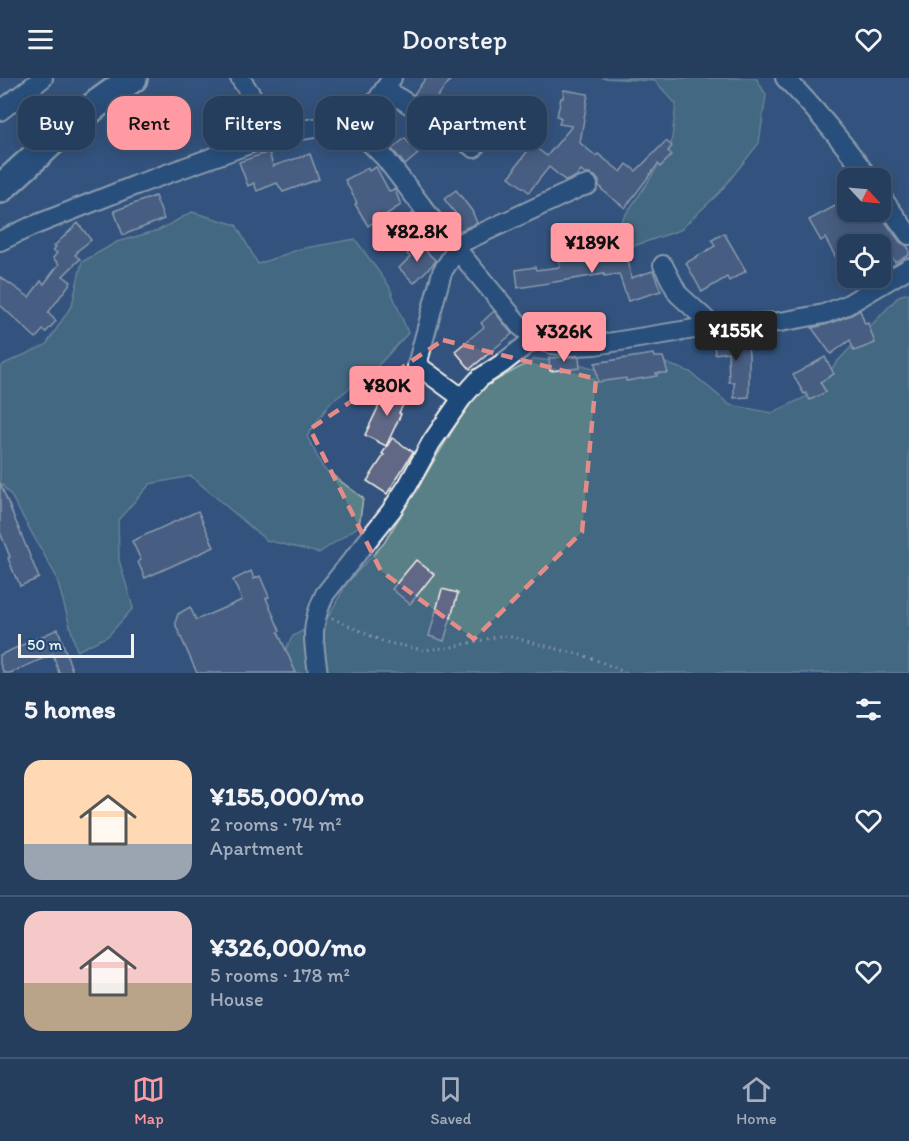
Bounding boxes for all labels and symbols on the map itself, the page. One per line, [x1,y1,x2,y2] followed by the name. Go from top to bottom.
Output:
[837,168,891,222] north arrow
[368,212,466,263] pin: ¥82.8K
[550,223,634,274] pin: ¥189K
[694,311,778,362] pin: ¥155K
[522,312,606,363] pin: ¥326K
[351,366,423,417] pin: ¥80K
[18,631,134,658] scale bar

